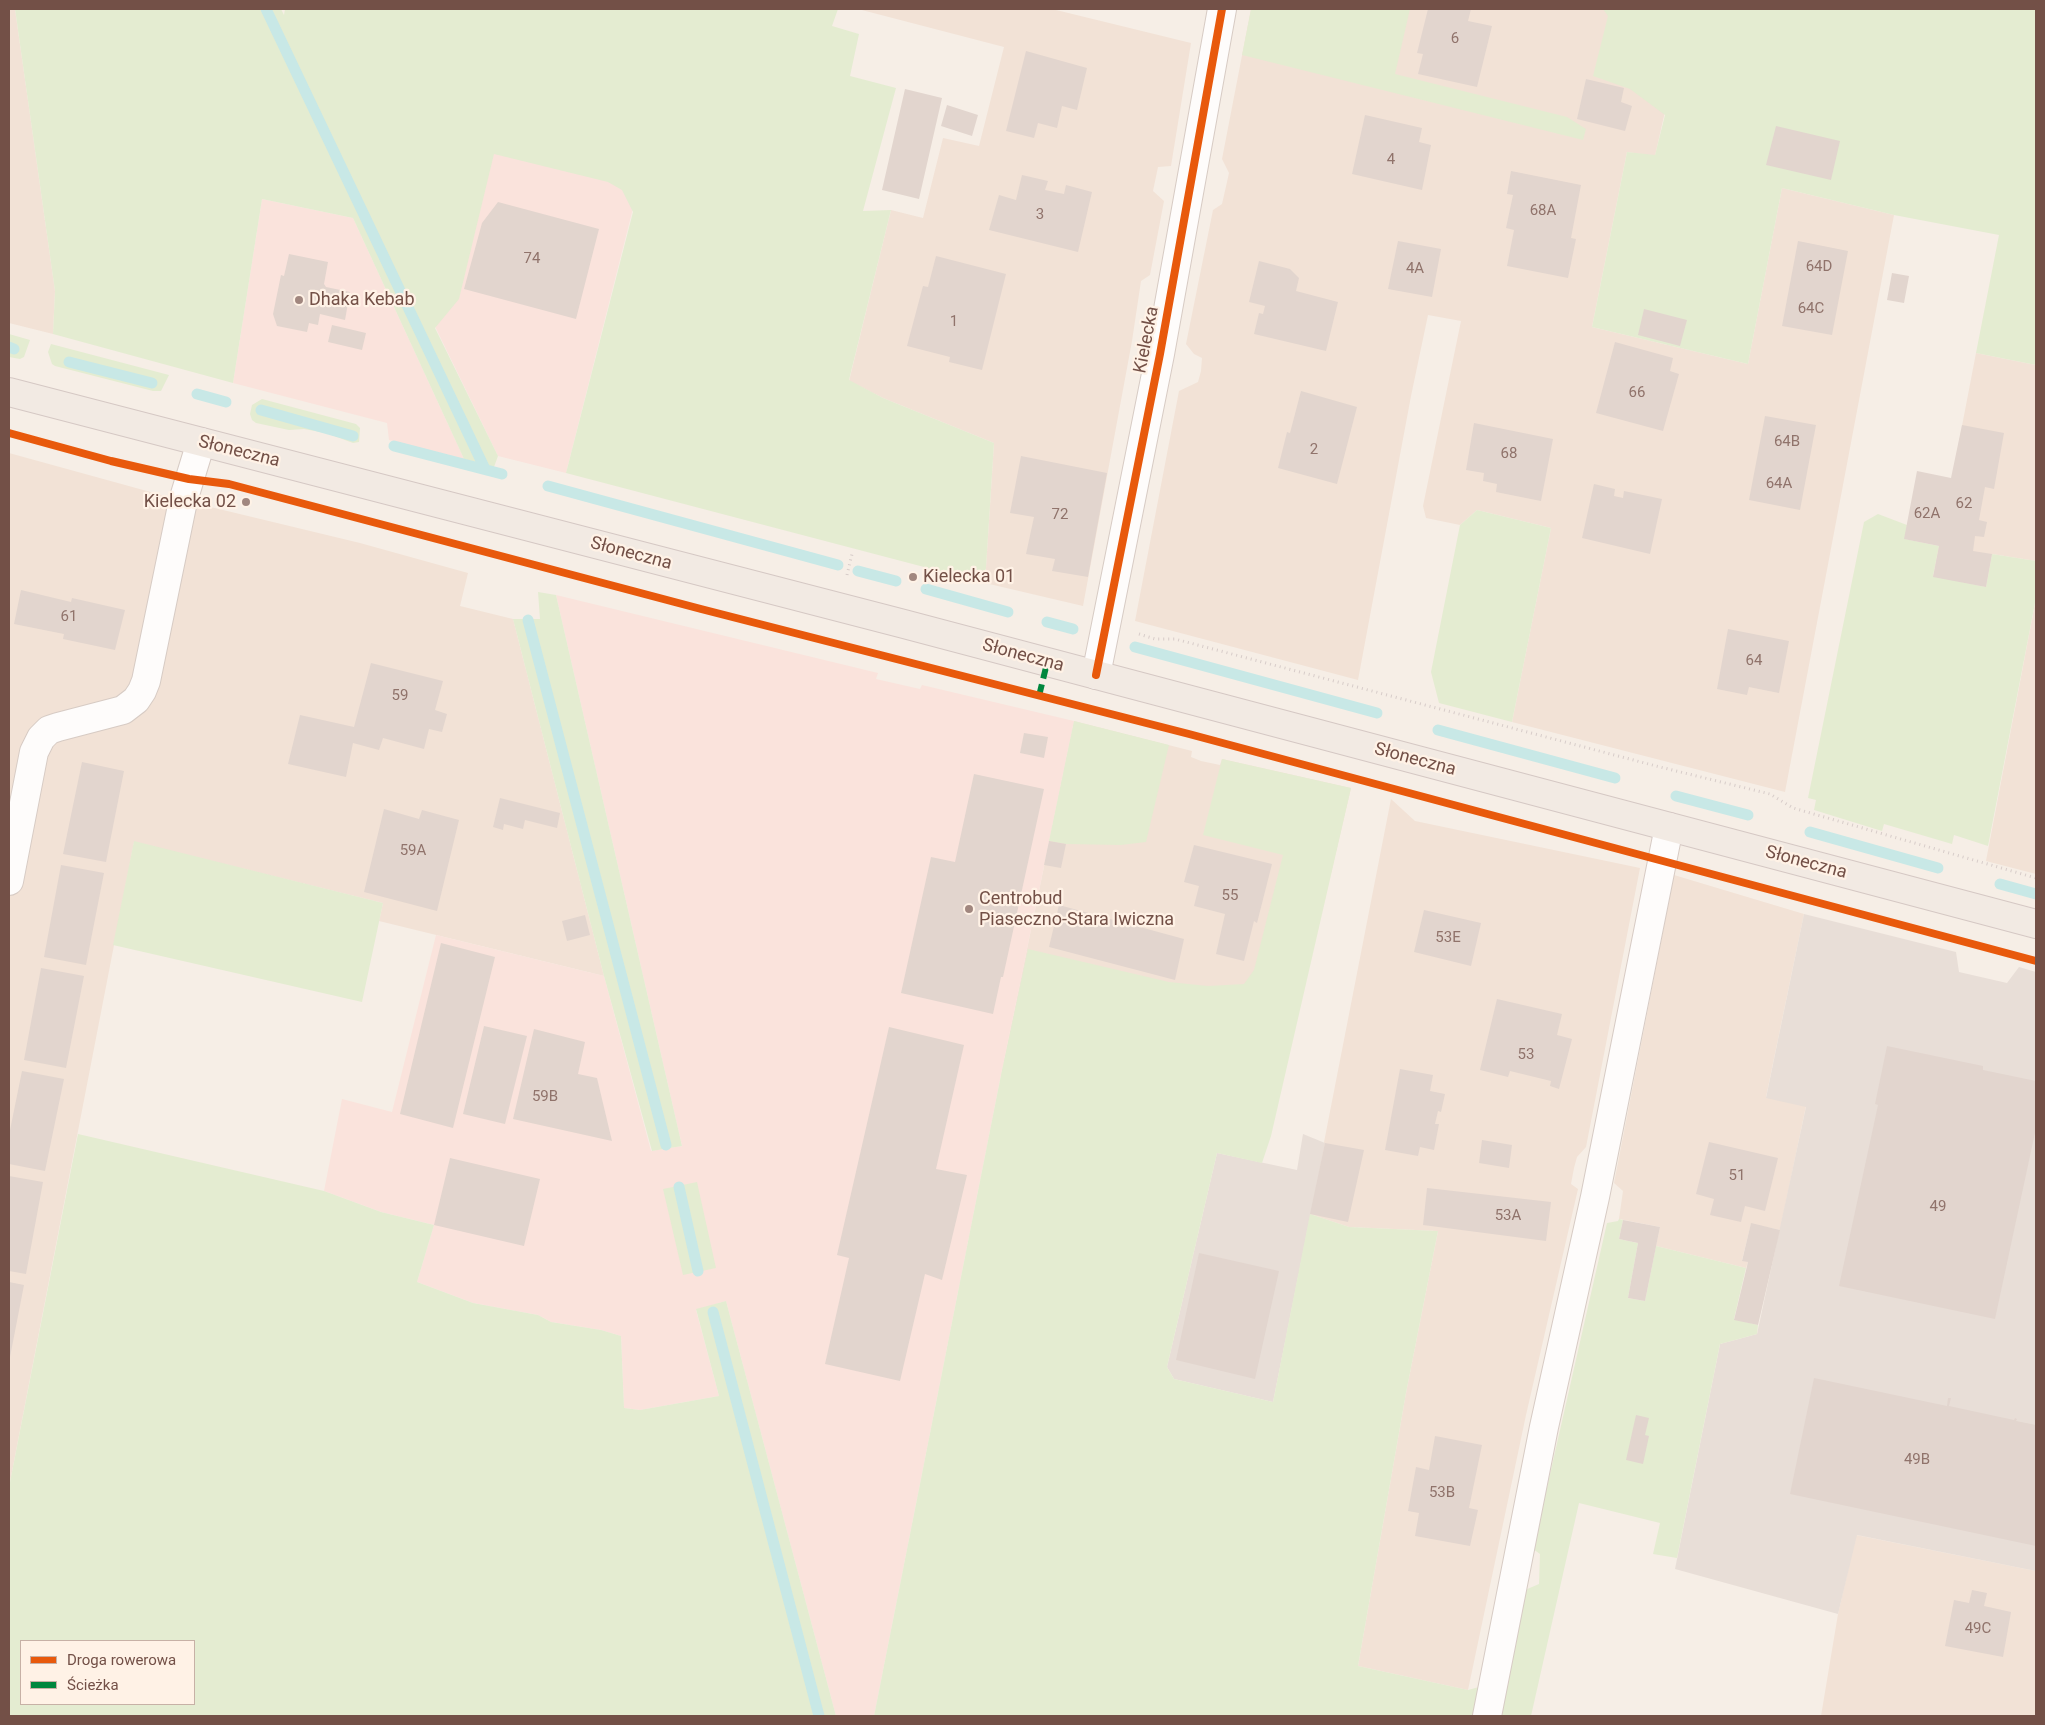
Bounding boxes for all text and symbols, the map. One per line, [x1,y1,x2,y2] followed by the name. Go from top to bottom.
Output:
[1451,30,1459,48] house number: 6
[1387,151,1395,169] house number: 4
[1530,202,1556,220] house number: 68A
[1036,206,1044,224] house number: 3
[524,250,540,268] house number: 74
[1806,258,1832,276] house number: 64D
[1406,260,1424,278] house number: 4A
[309,289,415,311] place label: Dhaka Kebab
[293,294,305,306] marker: Dhaka Kebab
[1798,300,1824,318] house number: 64C
[1130,305,1164,375] street label: Kielecka
[950,313,958,331] house number: 1
[1629,384,1645,402] house number: 66
[196,431,282,473] street label: Słoneczna
[1774,433,1800,451] house number: 64B
[1310,441,1318,459] house number: 2
[1501,445,1517,463] house number: 68
[1766,475,1792,493] house number: 64A
[144,491,236,513] place label: Kielecka 02
[1956,495,1972,513] house number: 62
[240,496,252,508] marker: Kielecka 02
[1914,505,1940,523] house number: 62A
[1052,506,1068,524] house number: 72
[588,533,674,575] street label: Słoneczna
[923,566,1015,588] place label: Kielecka 01
[907,571,919,583] marker: Kielecka 01
[61,608,77,626] house number: 61
[980,635,1066,677] street label: Słoneczna
[1746,652,1762,670] house number: 64
[392,687,408,705] house number: 59
[1372,739,1458,781] street label: Słoneczna
[400,842,426,860] house number: 59A
[1763,842,1849,884] street label: Słoneczna
[1222,887,1238,905] house number: 55
[979,888,1174,931] place label: Centrobud Piaseczno-Stara Iwiczna
[963,903,975,915] marker: Centrobud Piaseczno-Stara Iwiczna
[1435,929,1461,947] house number: 53E
[1518,1046,1534,1064] house number: 53
[532,1088,558,1106] house number: 59B
[1729,1167,1745,1185] house number: 51
[1930,1198,1946,1216] house number: 49
[1495,1207,1521,1225] house number: 53A
[1904,1451,1930,1469] house number: 49B
[1429,1484,1455,1502] house number: 53B
[1965,1620,1991,1638] house number: 49C
[20,1640,195,1705] legend
[67,1651,176,1669] text: Droga rowerowa
[67,1676,119,1694] text: Ścieżka

